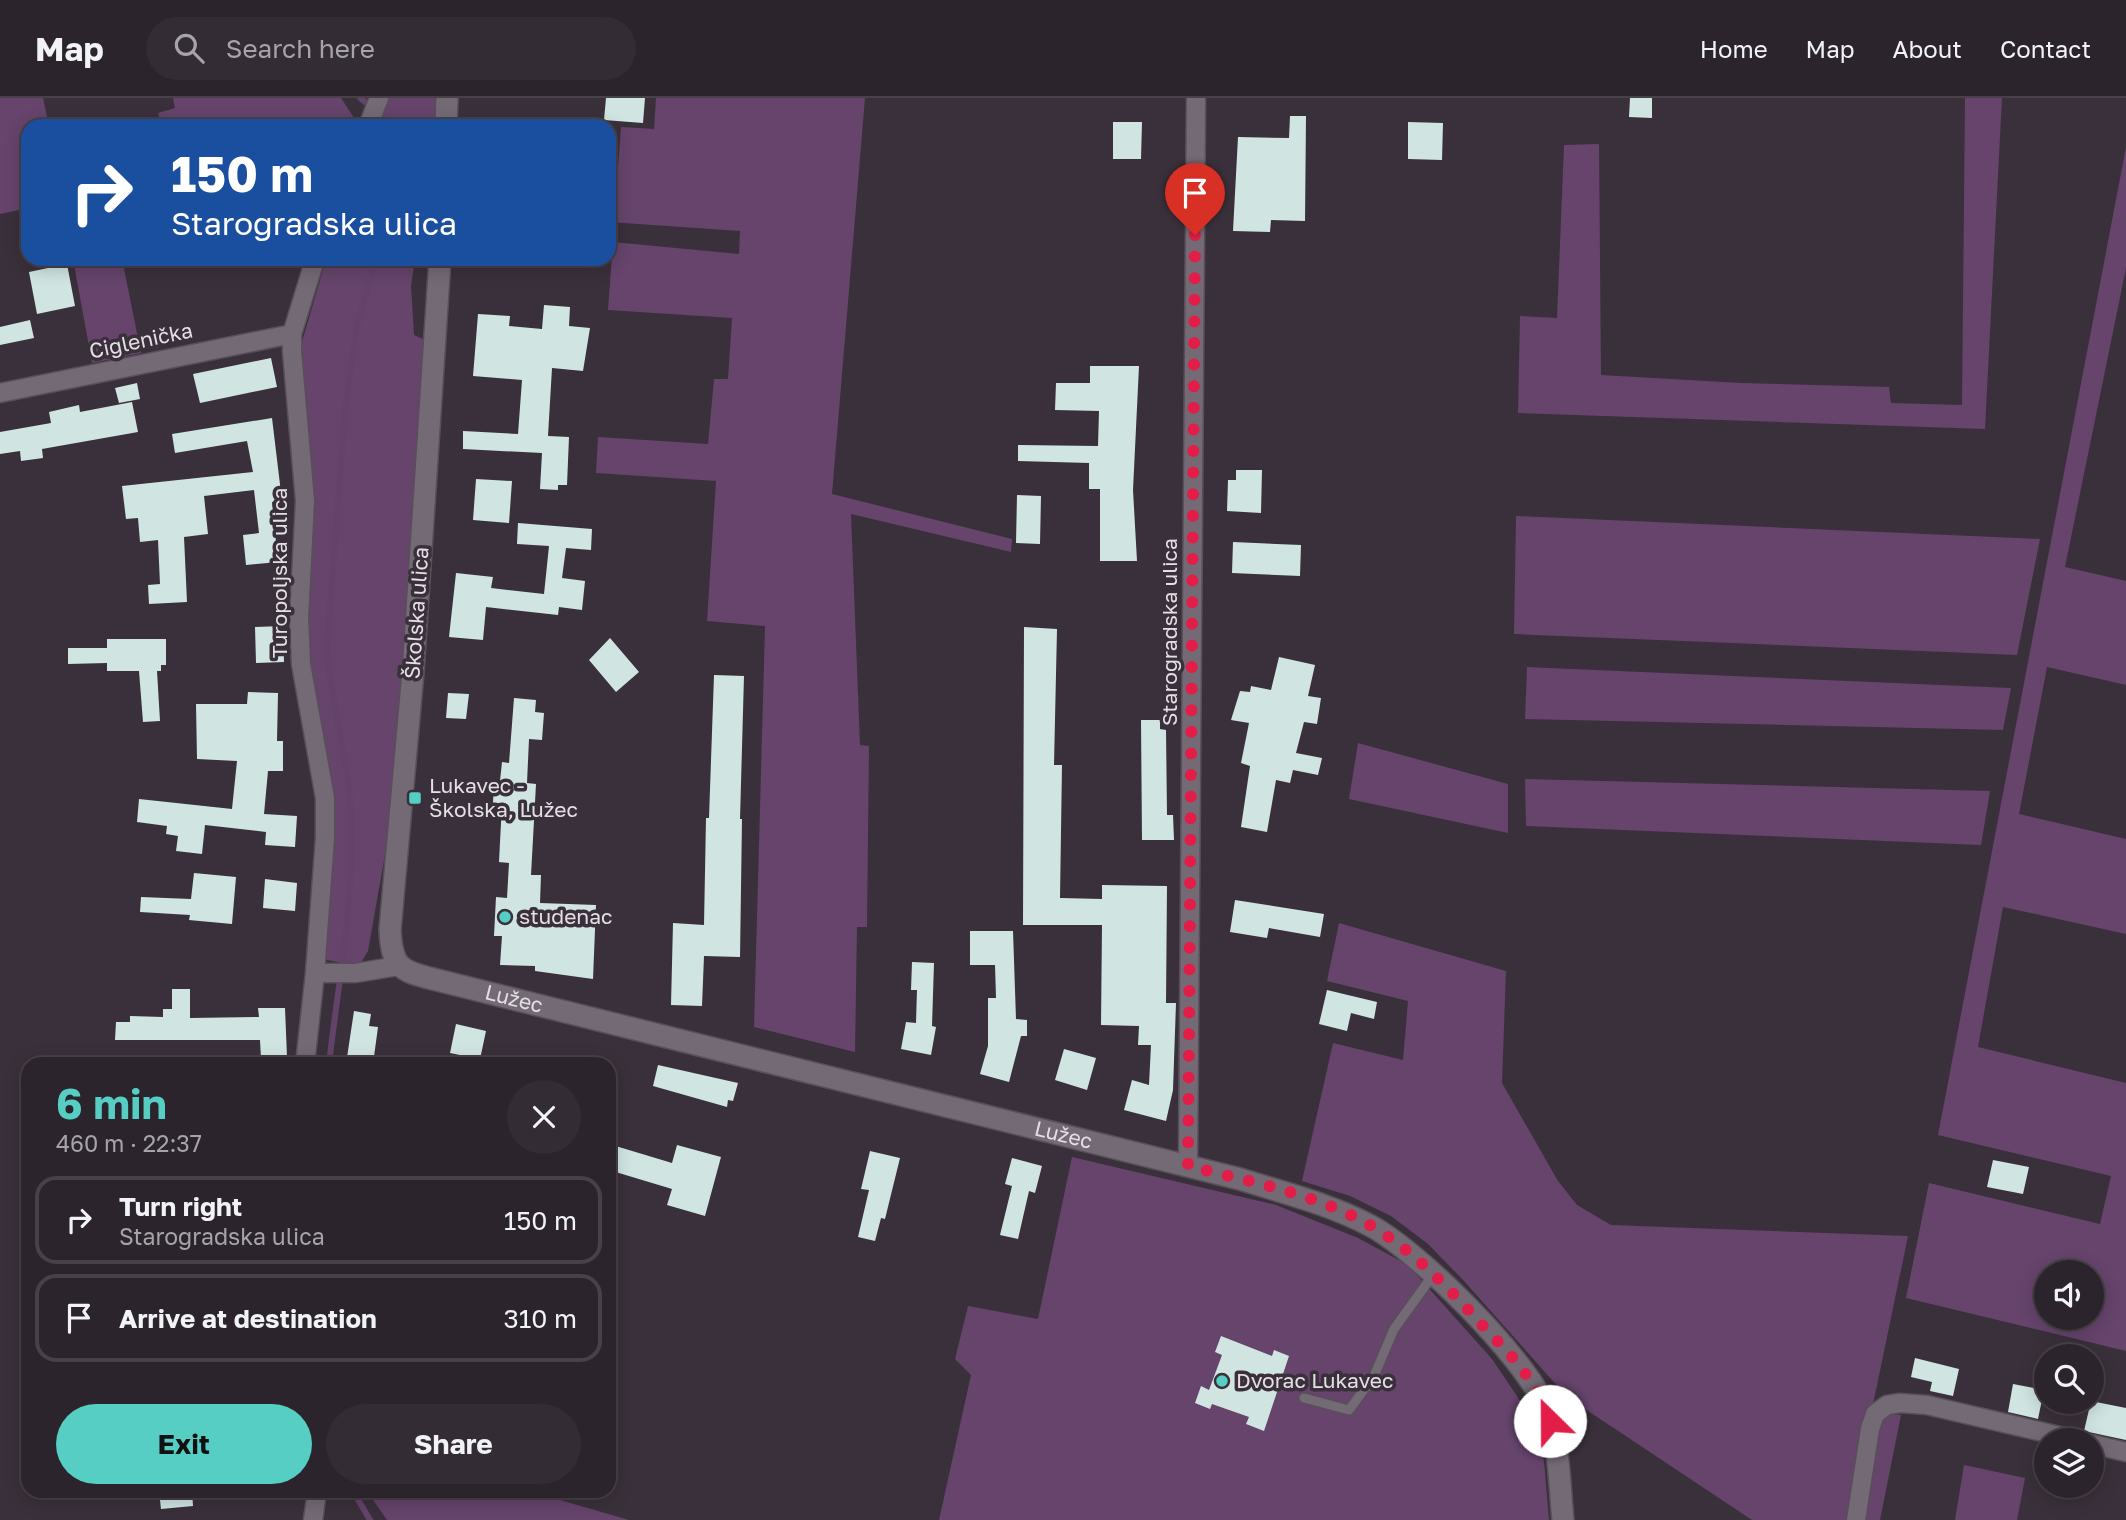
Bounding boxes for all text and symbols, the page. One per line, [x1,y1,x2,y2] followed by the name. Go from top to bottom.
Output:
[146,17,636,80] search box
[35,29,104,68] text: Map
[170,29,208,67] icon: search
[226,33,375,64] text: Search here
[1700,34,1768,63] text: Home
[1806,34,1855,63] text: Map
[1893,34,1962,63] text: About
[2000,34,2091,63] text: Contact
[171,144,313,203] text: 150 m
[56,147,147,238] icon: right
[1165,163,1225,235] pin
[1176,174,1214,212] icon: arrive
[171,204,457,242] text: Starogradska ulica
[87,316,195,364] street label: Ciglenička
[266,488,292,658] street label: Turopoljska ulica
[1156,538,1182,726] street label: Starogradska ulica
[398,546,434,680] street label: Školska ulica
[429,772,578,822] place label: Lukavec - Školska, Lužec
[407,790,423,806] marker: Lukavec - Školska, Lužec
[519,903,613,929] place label: studenac
[497,909,513,925] marker: studenac
[483,978,546,1018] street label: Lužec
[56,1078,167,1128] text: 6 min
[507,1080,581,1154] button: close
[1032,1115,1095,1154] street label: Lužec
[56,1129,202,1157] text: 460 m · 22:37
[119,1191,242,1222] text: Turn right
[60,1201,98,1239] icon: right
[504,1205,577,1236] text: 150 m
[119,1222,325,1250] text: Starogradska ulica
[2034,1260,2104,1498] map controls
[2034,1260,2104,1330] button: sound
[60,1299,98,1337] icon: arrive
[119,1303,377,1334] text: Arrive at destination
[504,1303,577,1334] text: 310 m
[2034,1344,2104,1414] button: search
[1236,1367,1394,1393] place label: Dvorac Lukavec
[1214,1373,1230,1389] marker: Dvorac Lukavec
[1513,1384,1587,1458] position arrow
[56,1404,312,1484] button: Exit
[326,1404,581,1484] button: Share
[2034,1428,2104,1498] button: layers

